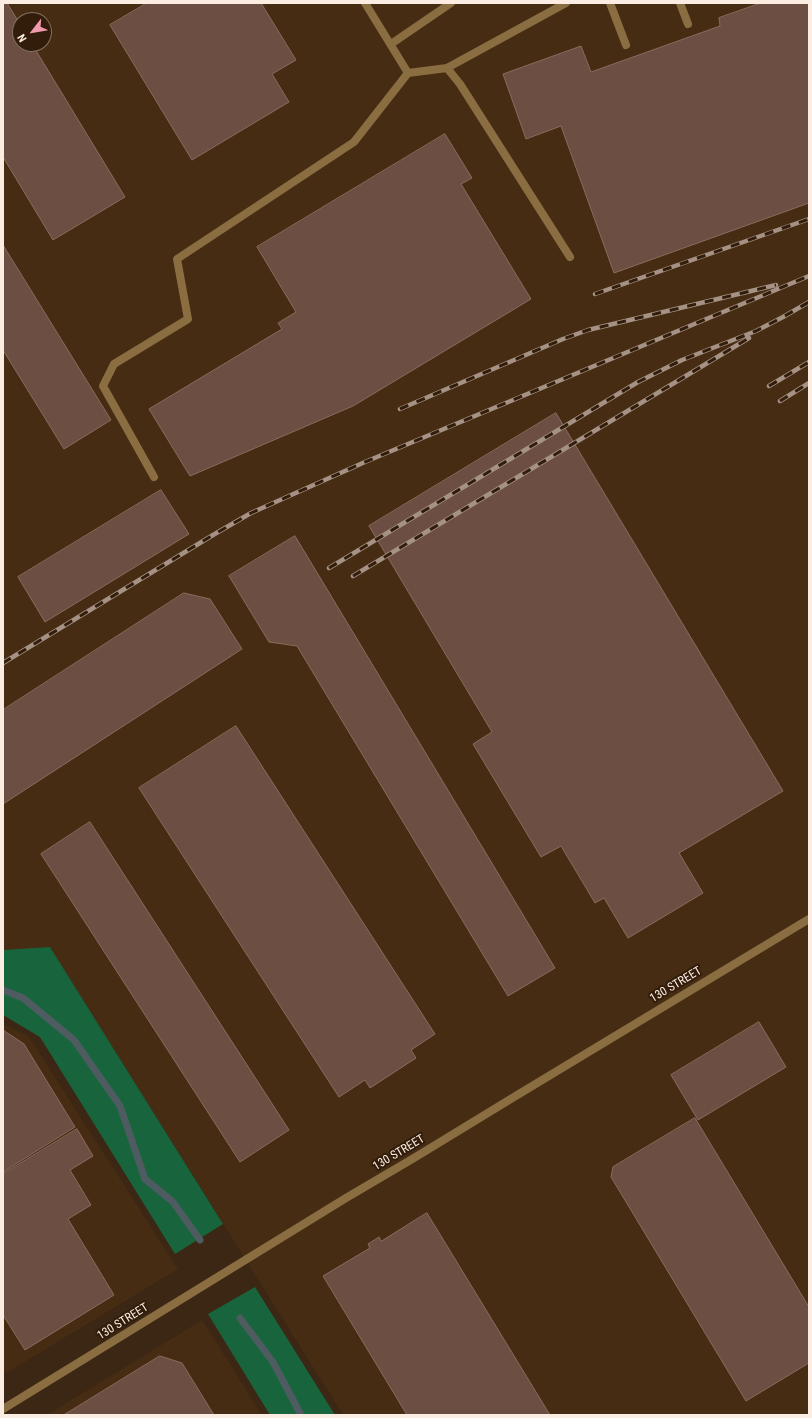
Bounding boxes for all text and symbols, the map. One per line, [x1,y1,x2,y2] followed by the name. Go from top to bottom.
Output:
[12,12,52,52] north arrow
[15,32,29,44] text: N
[648,964,704,1006] street label: 130 STREET
[371,1132,427,1174] street label: 130 STREET
[95,1301,151,1343] street label: 130 STREET

